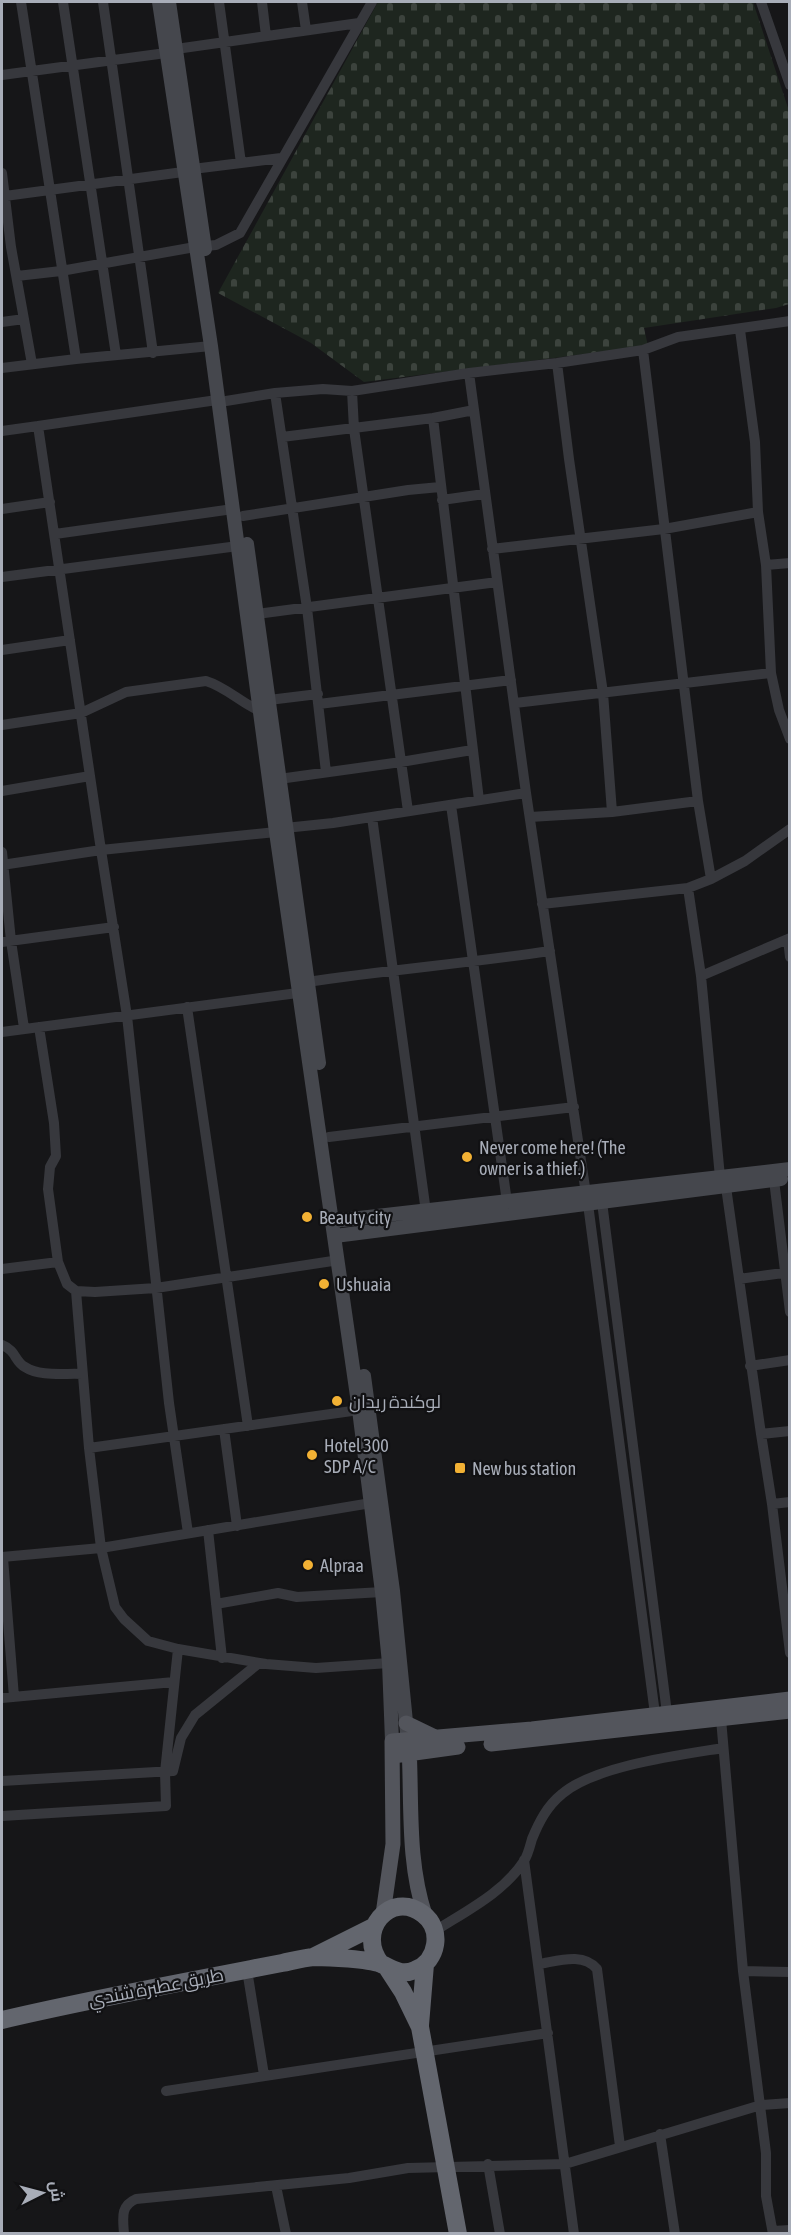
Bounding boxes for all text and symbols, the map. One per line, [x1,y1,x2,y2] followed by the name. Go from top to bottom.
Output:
[479,1137,626,1179] place label: Never come here! (The owner is a thief.)
[460,1150,474,1164] marker: Never come here! (The owner is a thief.)
[319,1207,391,1228] place label: Beauty city
[300,1210,314,1224] marker: Beauty city
[336,1274,391,1295] place label: Ushuaia
[317,1277,331,1291] marker: Ushuaia
[349,1391,441,1413] place label: لوكندة ريدان
[330,1394,344,1408] marker: لوكندة ريدان
[324,1435,389,1477] place label: Hotel 300 SDP A/C
[305,1448,319,1462] marker: Hotel 300 SDP A/C
[472,1458,576,1479] place label: New bus station
[453,1461,467,1475] marker: New bus station
[320,1555,364,1576] place label: Alpraa
[301,1558,315,1572] marker: Alpraa
[87,1964,226,2014] street label: طريق عطبرة شندي
[12,2163,72,2223] north arrow
[46,2180,67,2203] text: ش

